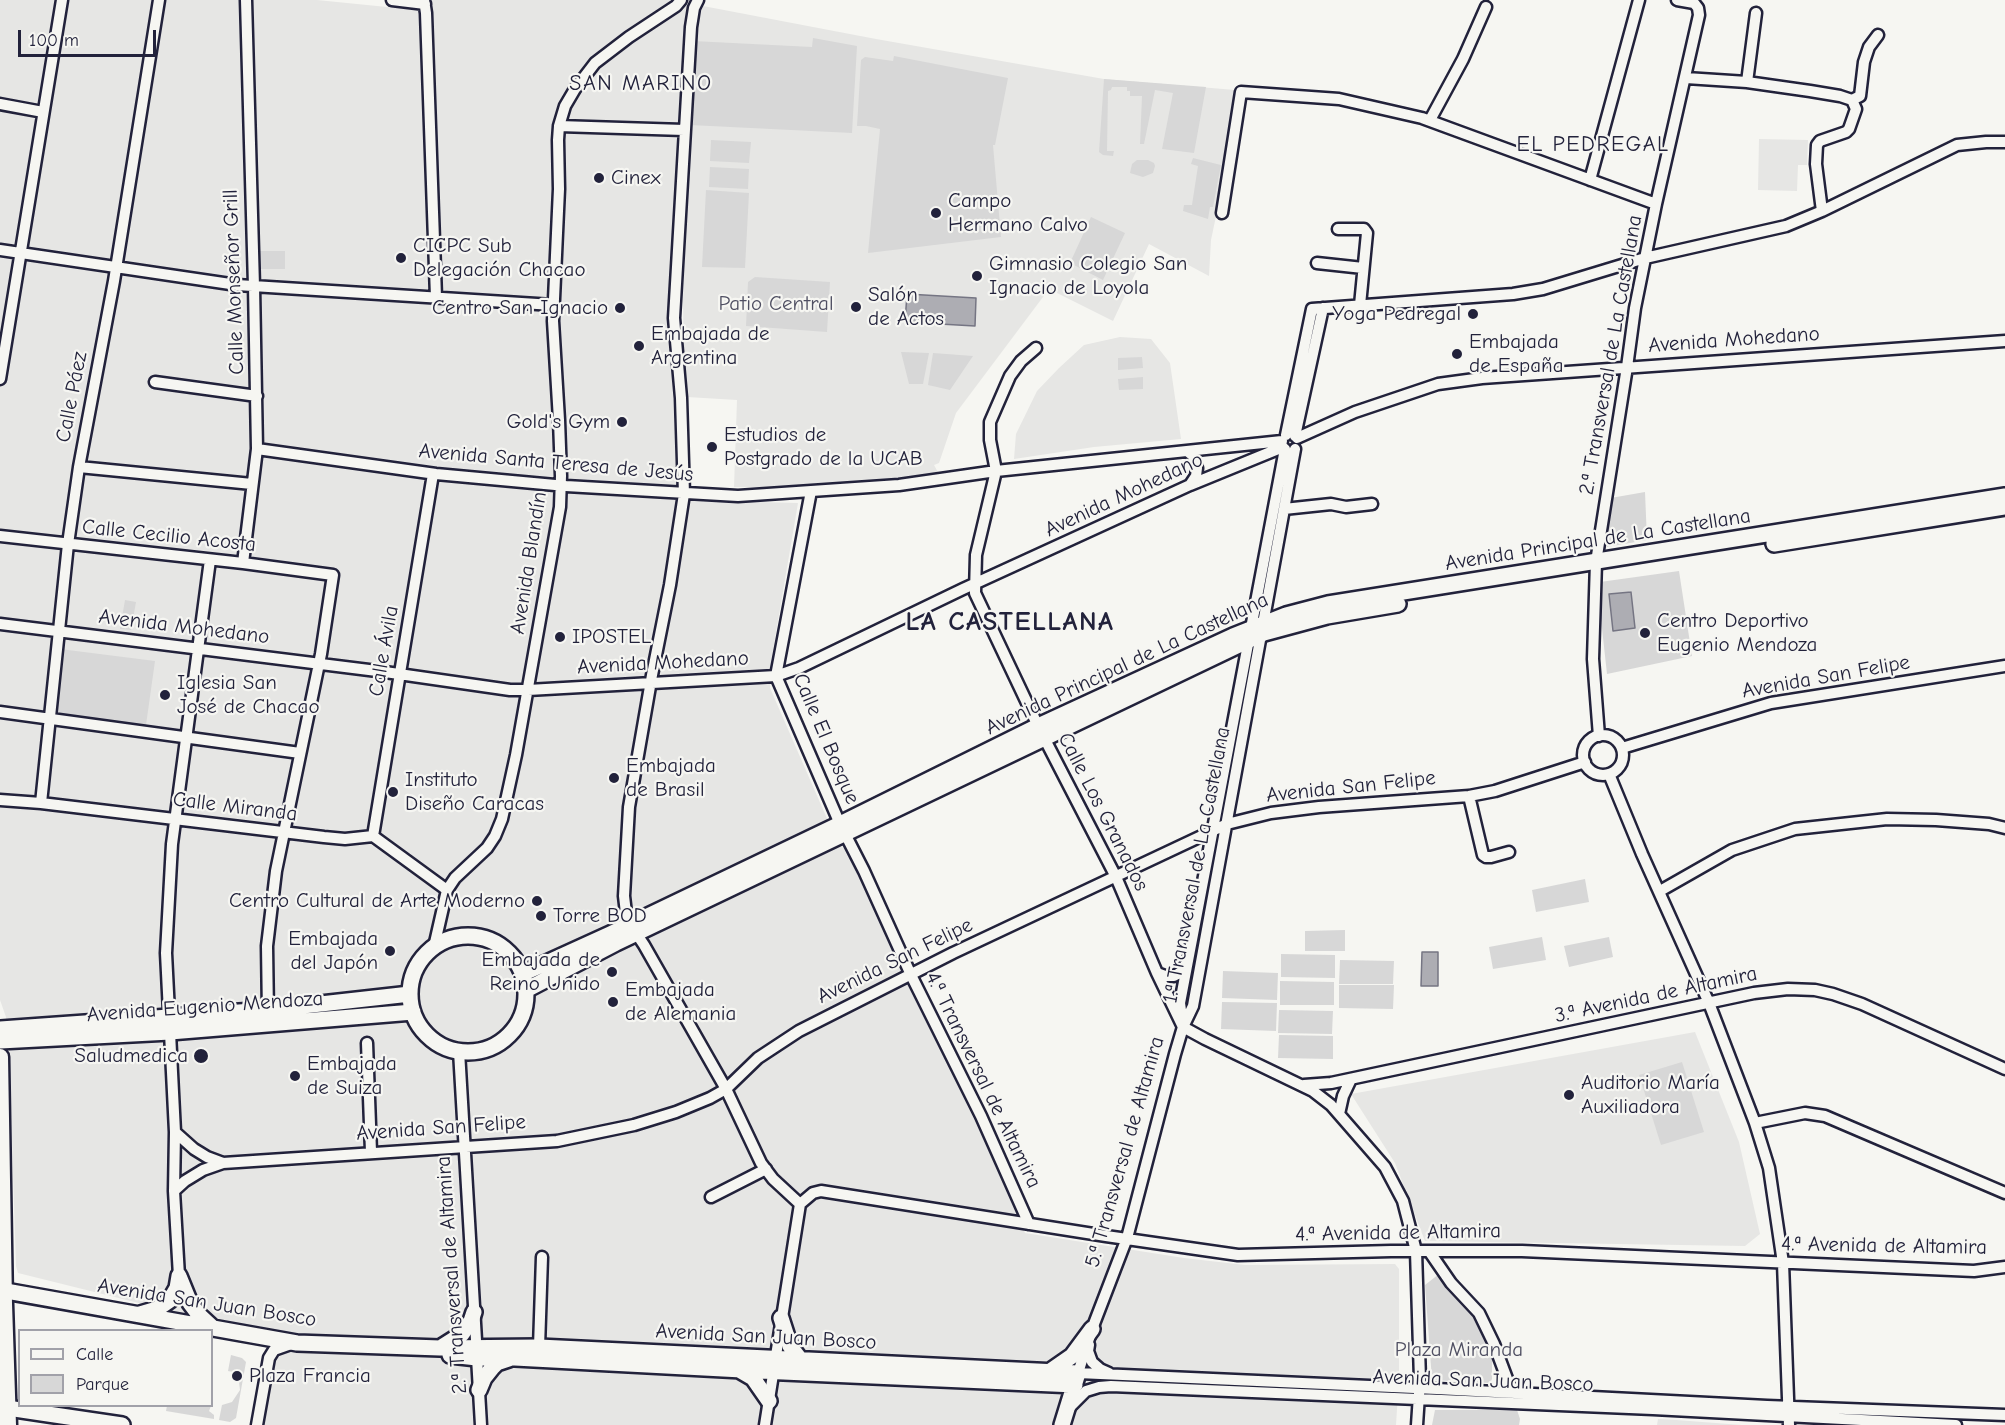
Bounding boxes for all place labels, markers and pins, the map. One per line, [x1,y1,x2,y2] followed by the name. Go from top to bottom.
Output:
[611,165,661,191] place label: Cinex
[592,171,606,185] marker: Cinex
[948,188,1088,238] place label: Campo Hermano Calvo
[929,206,943,220] marker: Campo Hermano Calvo
[413,233,585,283] place label: CICPC Sub Delegación Chacao
[394,251,408,265] marker: CICPC Sub Delegación Chacao
[989,251,1187,301] place label: Gimnasio Colegio San Ignacio de Loyola
[970,269,984,283] marker: Gimnasio Colegio San Ignacio de Loyola
[868,282,944,332] place label: Salón de Actos
[432,295,608,321] place label: Centro San Ignacio
[849,300,863,314] marker: Salón de Actos
[613,301,627,315] marker: Centro San Ignacio
[1332,301,1461,327] place label: Yoga Pedregal
[1466,307,1480,321] marker: Yoga Pedregal
[651,321,770,371] place label: Embajada de Argentina
[1469,329,1563,379] place label: Embajada de España
[632,339,646,353] marker: Embajada de Argentina
[1450,347,1464,361] marker: Embajada de España
[506,409,610,435] place label: Gold's Gym
[615,415,629,429] marker: Gold's Gym
[724,422,923,472] place label: Estudios de Postgrado de la UCAB
[705,440,719,454] marker: Estudios de Postgrado de la UCAB
[1657,608,1817,658] place label: Centro Deportivo Eugenio Mendoza
[572,624,651,650] place label: IPOSTEL
[1638,626,1652,640] marker: Centro Deportivo Eugenio Mendoza
[553,630,567,644] marker: IPOSTEL
[177,670,319,720] place label: Iglesia San José de Chacao
[158,688,172,702] marker: Iglesia San José de Chacao
[626,753,716,803] place label: Embajada de Brasil
[405,767,544,817] place label: Instituto Diseño Caracas
[607,771,621,785] marker: Embajada de Brasil
[386,785,400,799] marker: Instituto Diseño Caracas
[229,888,525,914] place label: Centro Cultural de Arte Moderno
[530,894,544,908] marker: Centro Cultural de Arte Moderno
[553,903,647,929] place label: Torre BOD
[534,909,548,923] marker: Torre BOD
[288,926,378,976] place label: Embajada del Japón
[383,944,397,958] marker: Embajada del Japón
[481,947,600,997] place label: Embajada de Reino Unido
[605,965,619,979] marker: Embajada de Reino Unido
[625,977,736,1027] place label: Embajada de Alemania
[606,995,620,1009] marker: Embajada de Alemania
[74,1043,188,1069] place label: Saludmedica
[192,1047,210,1065] marker: Saludmedica
[307,1051,397,1101] place label: Embajada de Suiza
[288,1069,302,1083] marker: Embajada de Suiza
[1581,1070,1720,1120] place label: Auditorio María Auxiliadora
[1562,1088,1576,1102] marker: Auditorio María Auxiliadora
[249,1363,371,1389] place label: Plaza Francia
[230,1369,244,1383] marker: Plaza Francia

